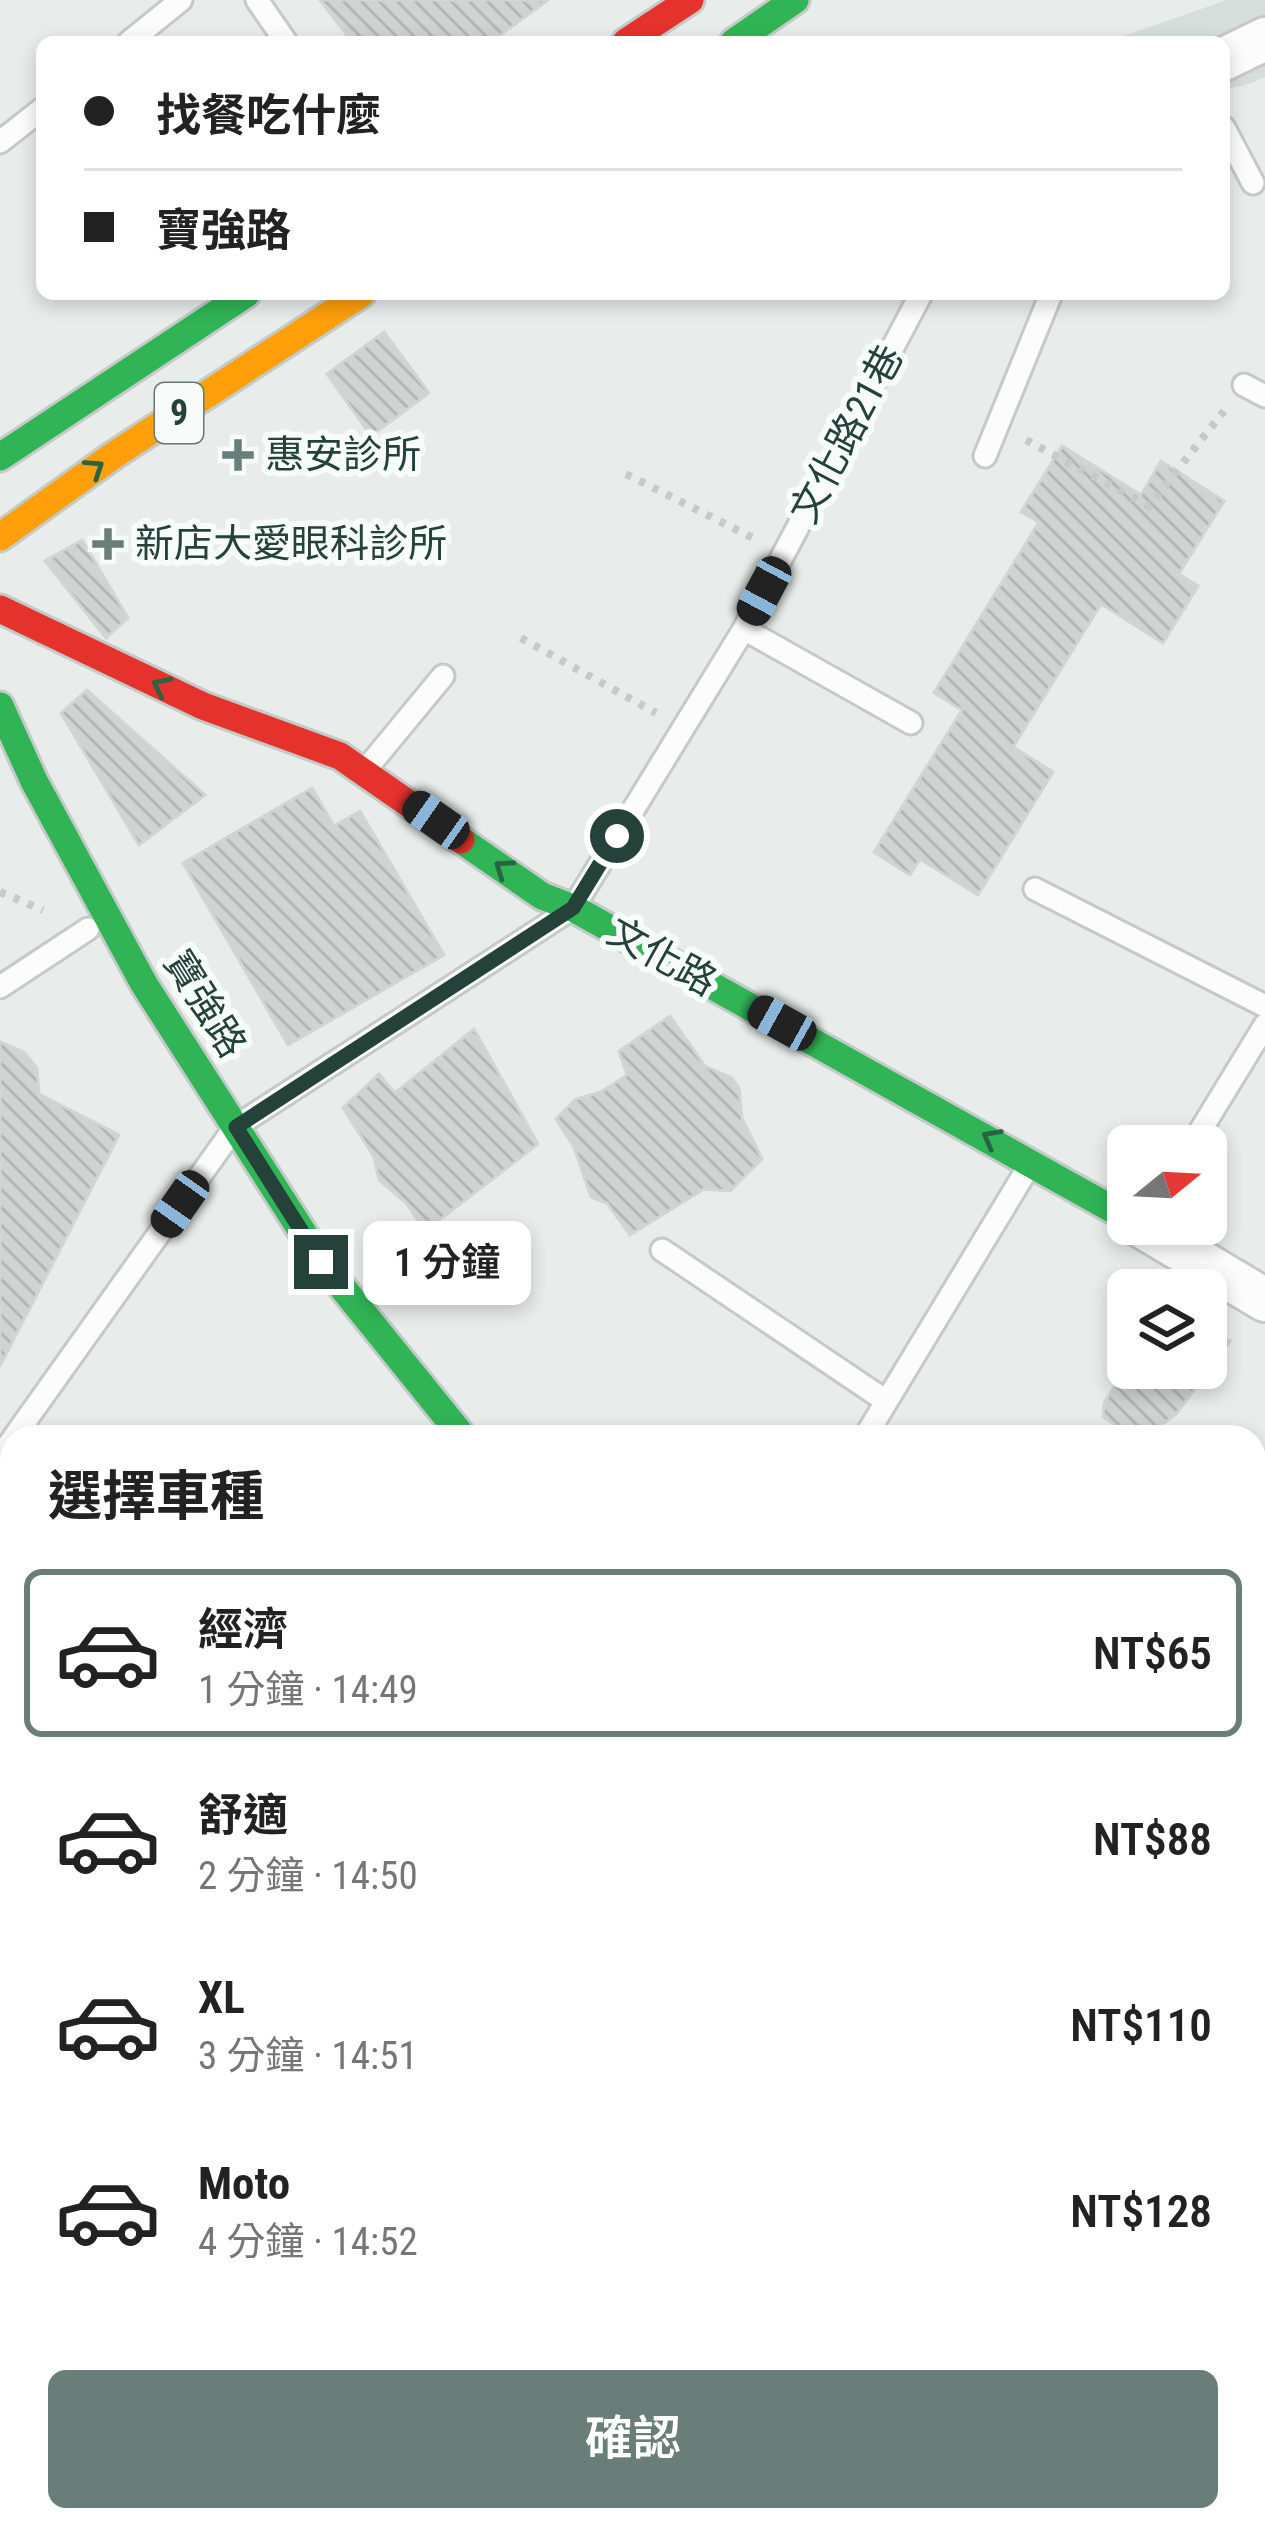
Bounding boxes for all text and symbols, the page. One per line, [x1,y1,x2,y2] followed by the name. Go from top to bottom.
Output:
[156,89,381,142] text: 找餐吃什麼
[156,204,291,257] text: 寶強路
[781,337,913,531] street label: 文化路21巷
[155,383,203,443] road number: 9
[265,432,421,478] place label: 惠安診所
[222,439,254,471] marker: 惠安診所
[81,461,103,483] one-way arrow
[135,521,447,567] place label: 新店大愛眼科診所
[92,528,124,560] marker: 新店大愛眼科診所
[731,551,797,631] car
[152,676,173,700] one-way arrow
[396,785,476,855] car
[590,809,644,863] route start
[494,860,516,882] one-way arrow
[600,909,724,1005] street label: 文化路
[154,942,256,1066] street label: 寶強路
[742,990,822,1056] car
[1107,1125,1227,1245] north arrow
[1107,1125,1227,1389] map controls
[982,1129,1003,1152] one-way arrow
[145,1164,215,1244] car
[363,1220,531,1304] callout: 1 分鐘
[294,1235,348,1289] route end
[394,1240,500,1286] text: 1 分鐘
[1107,1269,1227,1389] button: layers
[48,1465,264,1528] text: 選擇車種
[54,1599,162,1707] icon: car
[198,1603,288,1656] text: 經濟
[1093,1627,1212,1680] text: NT$65
[198,1667,418,1713] text: 1 分鐘 · 14:49
[54,1785,162,1893] icon: car
[198,1789,288,1842] text: 舒適
[1093,1813,1212,1866] text: NT$88
[198,1853,418,1899] text: 2 分鐘 · 14:50
[54,1971,162,2079] icon: car
[198,1971,245,2024] text: XL
[1070,1999,1212,2052] text: NT$110
[198,2033,418,2079] text: 3 分鐘 · 14:51
[54,2157,162,2265] icon: car
[198,2157,290,2210] text: Moto
[1070,2185,1212,2238] text: NT$128
[198,2219,418,2265] text: 4 分鐘 · 14:52
[48,2370,1218,2508] button: 確認

